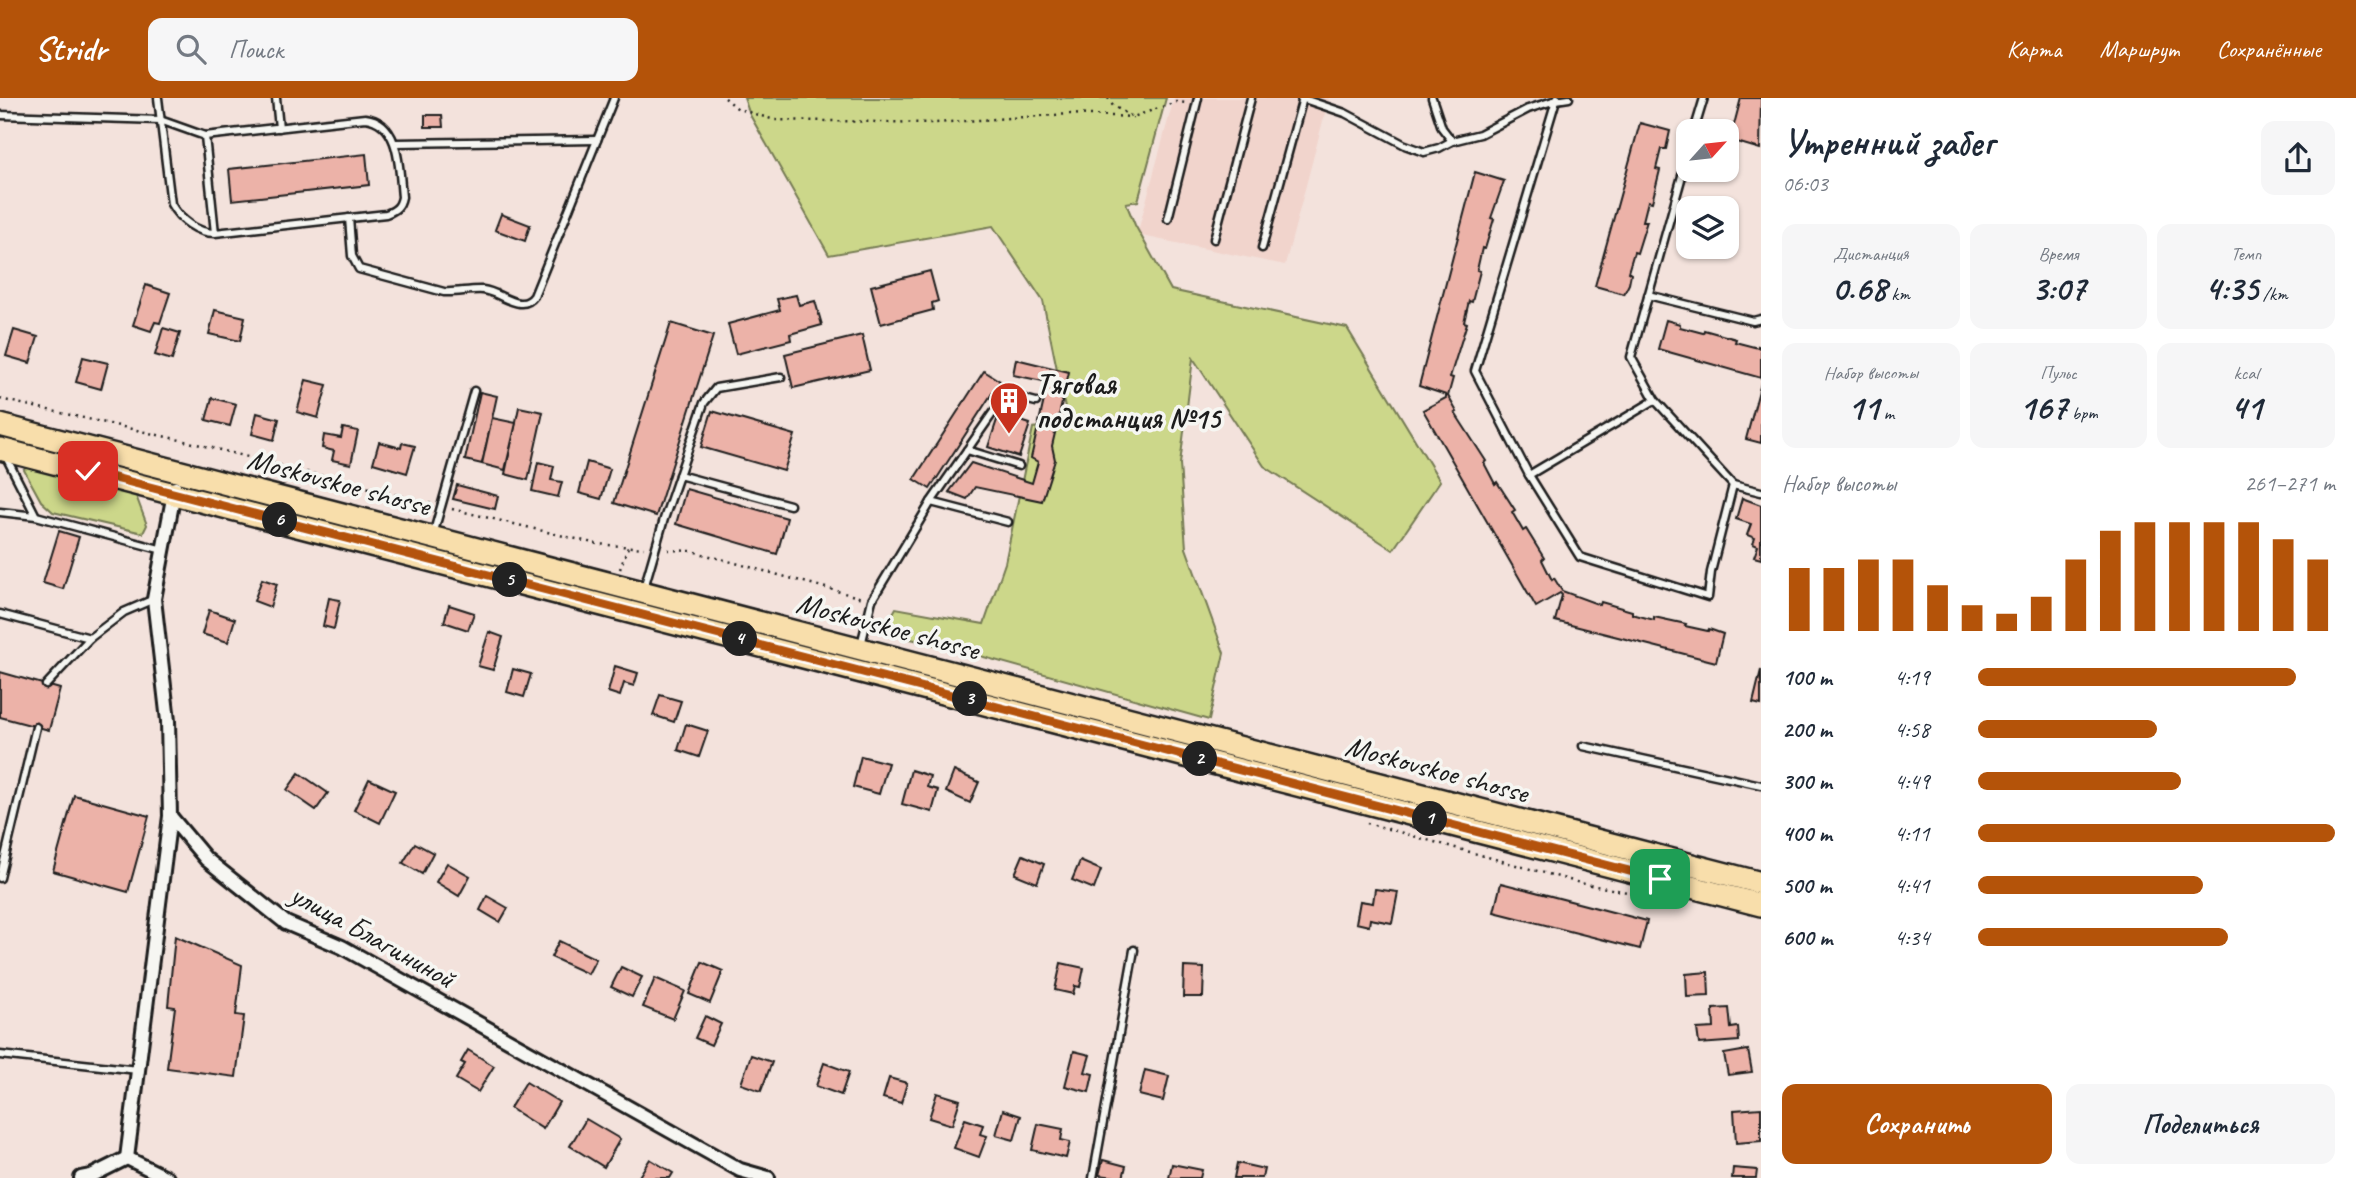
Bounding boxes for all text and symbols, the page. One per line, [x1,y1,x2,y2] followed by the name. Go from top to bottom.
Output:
[148,18,638,81] search box
[35,28,106,70] text: Stridr
[172,30,210,68] icon: search
[228,33,283,66] text: Поиск
[2007,34,2062,64] text: Карта
[2100,34,2179,64] text: Маршрут
[2217,34,2321,64] text: Сохранённые
[1676,119,1740,182] north arrow
[1676,119,1739,259] map controls
[1782,119,1994,166] text: Утренний забег
[2261,121,2335,195] button: share
[1782,169,1828,198] text: 06:03
[1676,196,1739,259] button: layers
[1833,242,1909,266] text: Дистанция
[2038,242,2079,266] text: Время
[2231,242,2261,266] text: Темп
[1832,266,1887,311] text: 0.68
[2031,266,2086,311] text: 3:07
[2205,266,2258,311] text: 4:35
[1887,282,1910,306] text: km
[2258,282,2288,306] text: /km
[1824,361,1918,385] text: Набор высоты
[2040,361,2077,385] text: Пульс
[2234,361,2259,385] text: kcal
[1036,365,1223,437] place label: Тяговая подстанция №15
[988,380,1030,435] building icon: Тяговая подстанция №15
[1847,385,1879,430] text: 11
[2019,385,2067,430] text: 167
[2230,385,2262,430] text: 41
[1879,401,1894,425] text: m
[2067,401,2098,425] text: bpm
[243,439,437,525] street label: Moskovskoe shosse
[58,441,118,501] pin
[69,452,107,490] icon: check
[1782,469,1896,498] text: Набор высоты
[2244,469,2335,498] text: 261–271 m
[262,502,298,538] pin: 6
[275,507,284,531] text: 6
[492,562,528,598] pin: 5
[505,567,514,591] text: 5
[792,583,986,669] street label: Moskovskoe shosse
[722,622,758,656] pin: 4
[735,626,744,650] text: 4
[1782,663,1832,692] text: 100 m
[1894,663,1930,692] text: 4:19
[953,682,988,716] pin: 3
[965,686,974,710] text: 3
[1782,715,1832,744] text: 200 m
[1894,715,1930,744] text: 4:58
[1341,726,1535,812] street label: Moskovskoe shosse
[1182,742,1218,776] pin: 2
[1195,746,1204,770] text: 2
[1782,767,1832,796] text: 300 m
[1894,767,1930,796] text: 4:49
[1412,802,1448,836] pin: 1
[1425,806,1434,830] text: 1
[1782,819,1832,848] text: 400 m
[1894,819,1930,848] text: 4:11
[1630,849,1690,909] pin
[1641,860,1679,898] icon: arrive
[1782,871,1831,900] text: 500 m
[1894,871,1930,900] text: 4:41
[282,874,463,998] street label: улица Благининой
[1782,923,1832,952] text: 600 m
[1894,923,1930,952] text: 4:34
[1782,1084,2052,1164] button: Сохранить
[2066,1084,2335,1164] button: Поделиться

